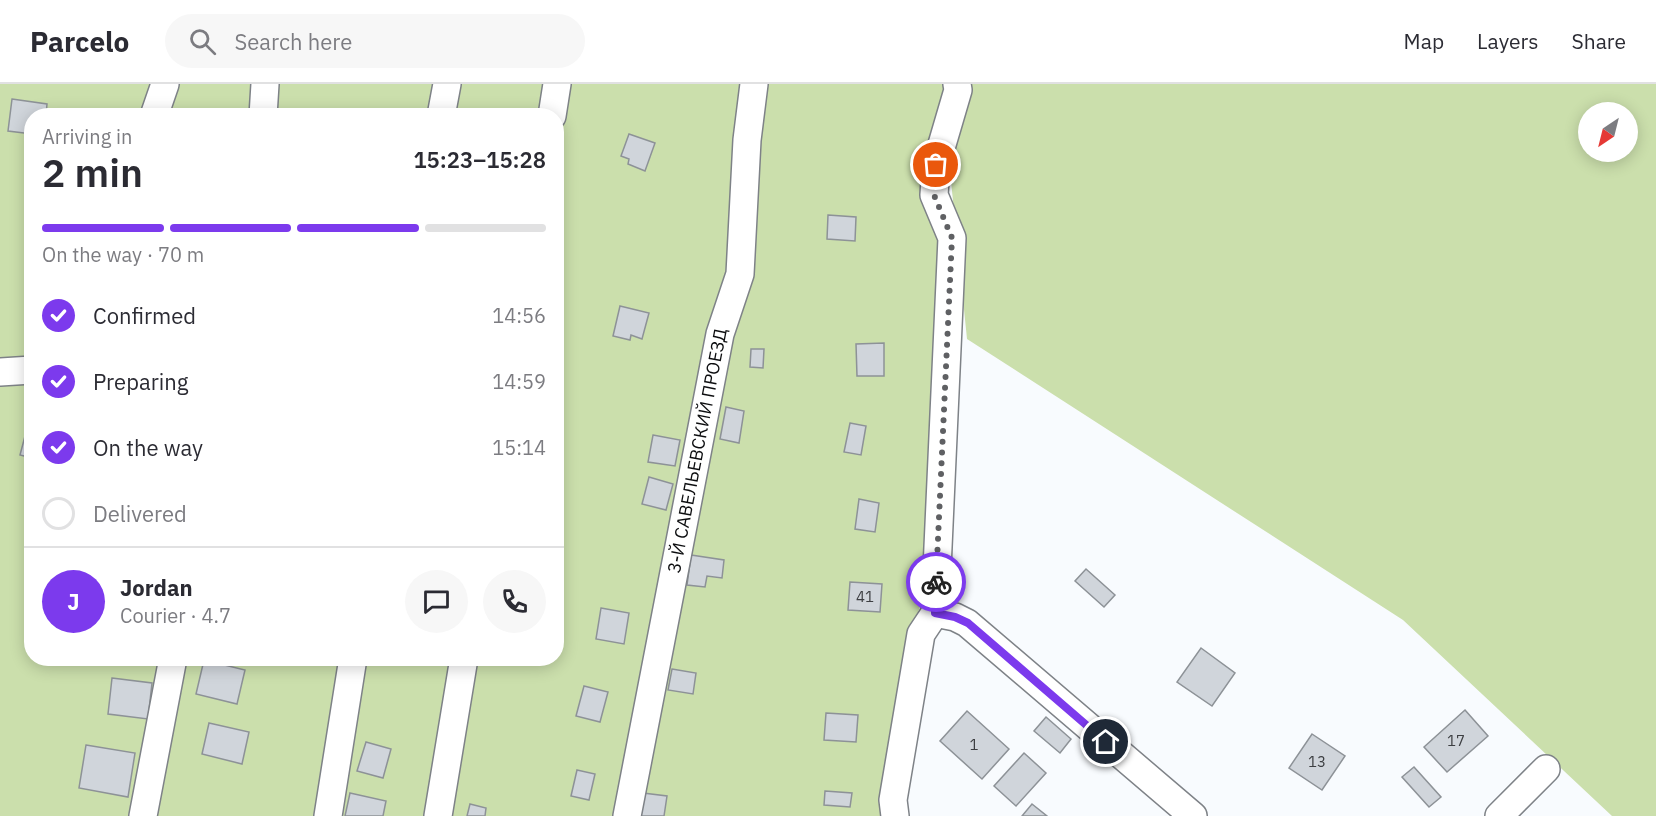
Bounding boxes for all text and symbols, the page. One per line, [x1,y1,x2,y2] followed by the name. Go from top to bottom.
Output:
[165,14,585,68] search box
[30,23,129,60] text: Parcelo
[186,25,219,58] icon: search
[234,27,352,56] text: Search here
[1404,27,1444,55] text: Map
[1477,27,1539,55] text: Layers
[1572,27,1626,55] text: Share
[1578,102,1638,162] north arrow
[1578,102,1638,162] map controls
[42,123,132,150] text: Arriving in
[910,139,961,190] pin
[413,145,546,174] text: 15:23–15:28
[42,147,143,198] text: 2 min
[919,148,952,181] icon: bag
[42,241,204,268] text: On the way · 70 m
[42,299,75,332] icon: check
[93,301,196,330] text: Confirmed
[492,302,546,329] text: 14:56
[662,326,732,575] street label: 3-Й САВЕЛЬЕВСКИЙ ПРОЕЗД
[42,365,75,398] icon: check
[93,367,188,396] text: Preparing
[492,368,546,395] text: 14:59
[42,431,75,464] icon: check
[93,433,203,462] text: On the way
[492,434,546,461] text: 15:14
[93,499,187,528] text: Delivered
[906,552,966,612] courier
[920,566,953,599] icon: bike
[405,570,468,633] button: chat
[483,570,546,633] button: phone
[120,573,193,602] text: Jordan
[67,587,80,616] text: J
[856,587,874,606] house number: 41
[120,602,231,629] text: Courier · 4.7
[1080,716,1131,767] pin
[1089,725,1122,758] icon: home
[1447,731,1465,750] house number: 17
[969,735,979,754] house number: 1
[1308,752,1326,771] house number: 13

